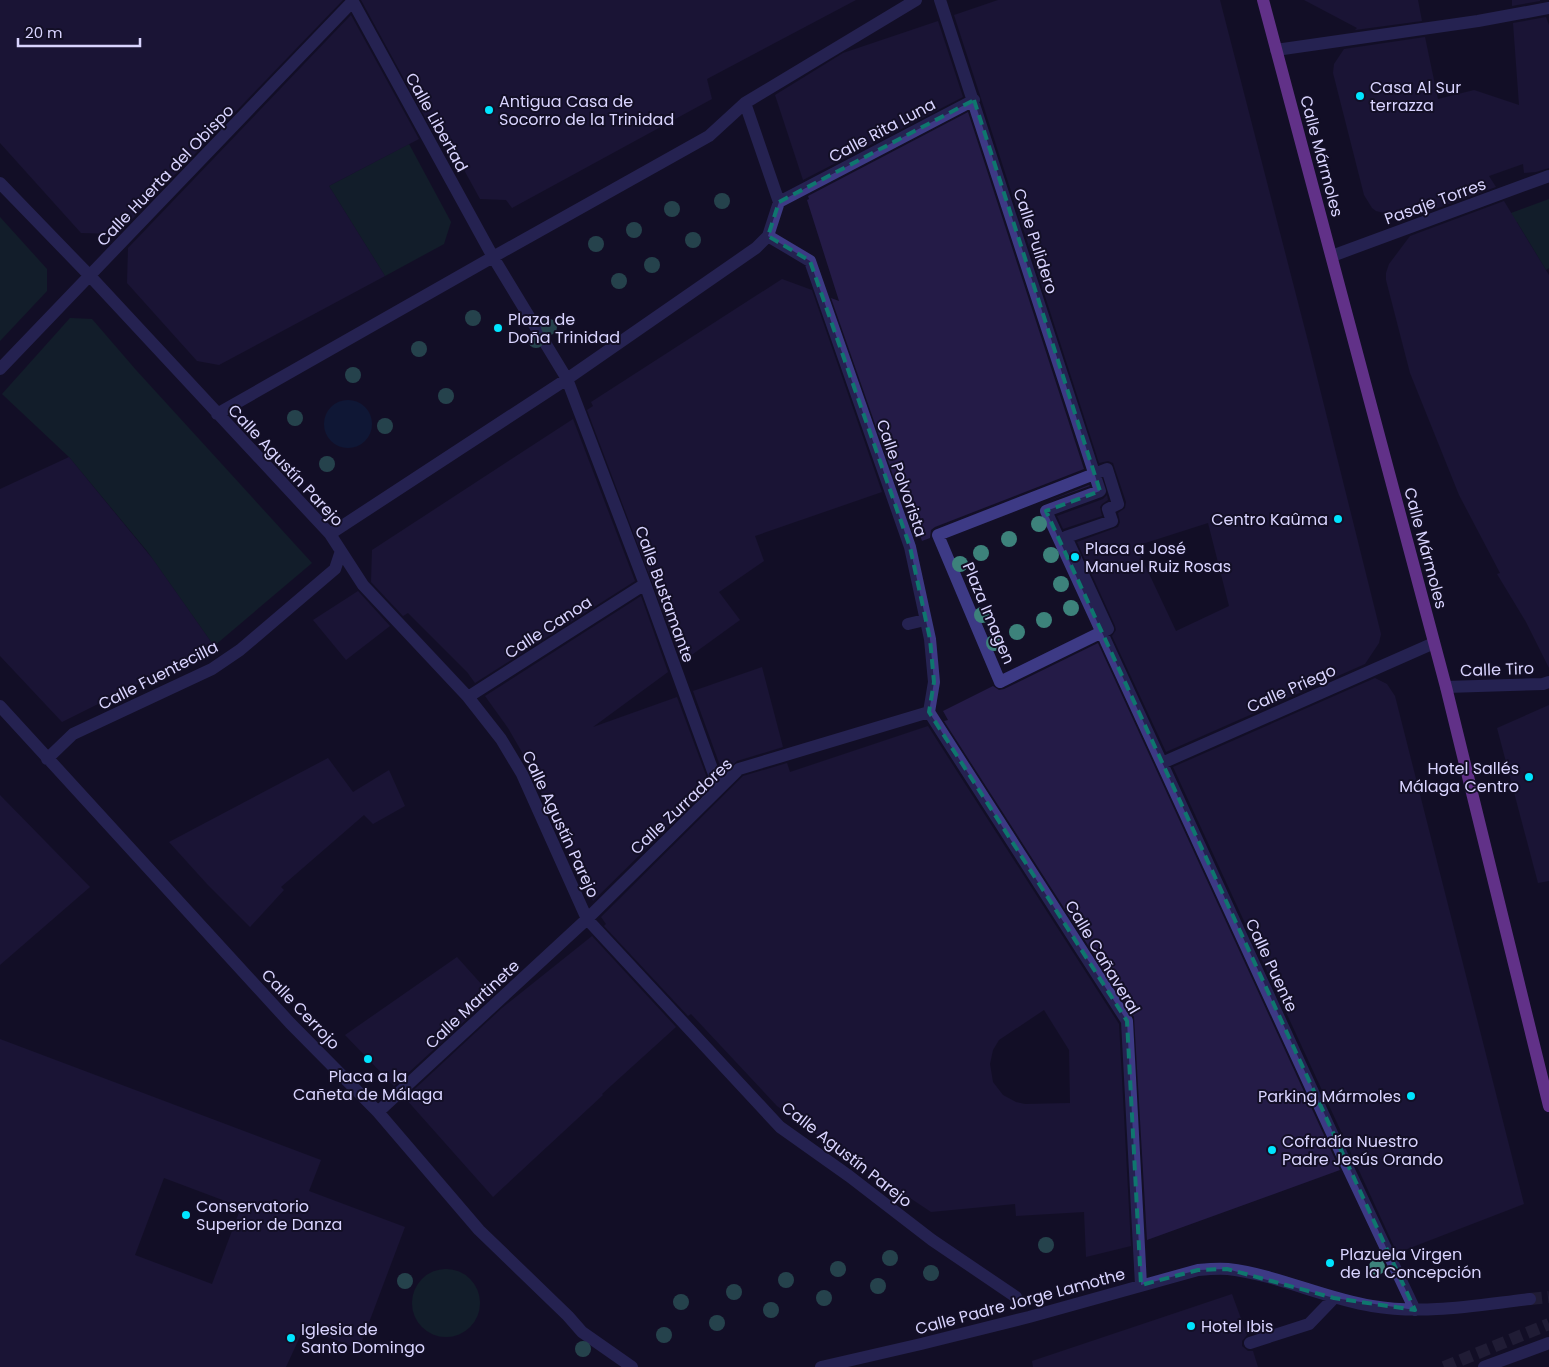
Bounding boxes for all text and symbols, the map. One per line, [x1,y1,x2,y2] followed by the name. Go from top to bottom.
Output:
[18,15,140,47] scale bar
[25,22,63,43] text: 20 m
[400,68,473,176] street label: Calle Libertad
[1370,76,1461,117] place label: Casa Al Sur terrazza
[499,90,674,131] place label: Antigua Casa de Socorro de la Trinidad
[1354,90,1366,102] marker: Casa Al Sur terrazza
[825,93,940,168] street label: Calle Rita Luna
[1294,93,1349,219] street label: Calle Mármoles
[91,99,239,251] street label: Calle Huerta del Obispo
[483,104,495,116] marker: Antigua Casa de Socorro de la Trinidad
[1381,172,1489,230] street label: Pasaje Torres
[1008,186,1063,297] street label: Calle Pulidero
[508,308,620,349] place label: Plaza de Doña Trinidad
[492,322,504,334] marker: Plaza de Doña Trinidad
[223,399,349,532] street label: Calle Agustín Parejo
[871,416,932,540] street label: Calle Polvorista
[1398,485,1453,611] street label: Calle Mármoles
[1211,508,1328,531] place label: Centro Kaûma
[1332,513,1344,525] marker: Centro Kaûma
[629,523,700,666] street label: Calle Bustamante
[1085,537,1231,578] place label: Placa a José Manuel Ruiz Rosas
[1069,551,1081,563] marker: Placa a José Manuel Ruiz Rosas
[957,559,1020,668] street label: Plaza Imagen
[500,591,596,664] street label: Calle Canoa
[94,635,222,716] street label: Calle Fuentecilla
[1460,657,1534,682] street label: Calle Tiro
[1243,659,1339,718] street label: Calle Priego
[516,747,605,902] street label: Calle Agustín Parejo
[625,753,738,860] street label: Calle Zurradores
[1399,757,1519,798] place label: Hotel Sallés Málaga Centro
[1523,771,1535,783] marker: Hotel Sallés Málaga Centro
[1059,896,1146,1019] street label: Calle Cañaveral
[1240,915,1303,1016] street label: Calle Puente
[420,954,525,1054] street label: Calle Martinete
[256,964,345,1055] street label: Calle Cerrojo
[362,1053,374,1065] marker: Placa a la Cañeta de Málaga
[293,1065,443,1106] place label: Placa a la Cañeta de Málaga
[1258,1085,1401,1108] place label: Parking Mármoles
[1405,1090,1417,1102] marker: Parking Mármoles
[777,1096,917,1213] street label: Calle Agustín Parejo
[1282,1130,1443,1171] place label: Cofradía Nuestro Padre Jesús Orando
[1266,1144,1278,1156] marker: Cofradía Nuestro Padre Jesús Orando
[196,1195,342,1236] place label: Conservatorio Superior de Danza
[180,1209,192,1221] marker: Conservatorio Superior de Danza
[1340,1243,1481,1284] place label: Plazuela Virgen de la Concepción
[1324,1257,1336,1269] marker: Plazuela Virgen de la Concepción
[913,1262,1128,1341] street label: Calle Padre Jorge Lamothe
[1201,1315,1273,1338] place label: Hotel Ibis
[301,1318,425,1359] place label: Iglesia de Santo Domingo
[1185,1320,1197,1332] marker: Hotel Ibis
[285,1332,297,1344] marker: Iglesia de Santo Domingo

